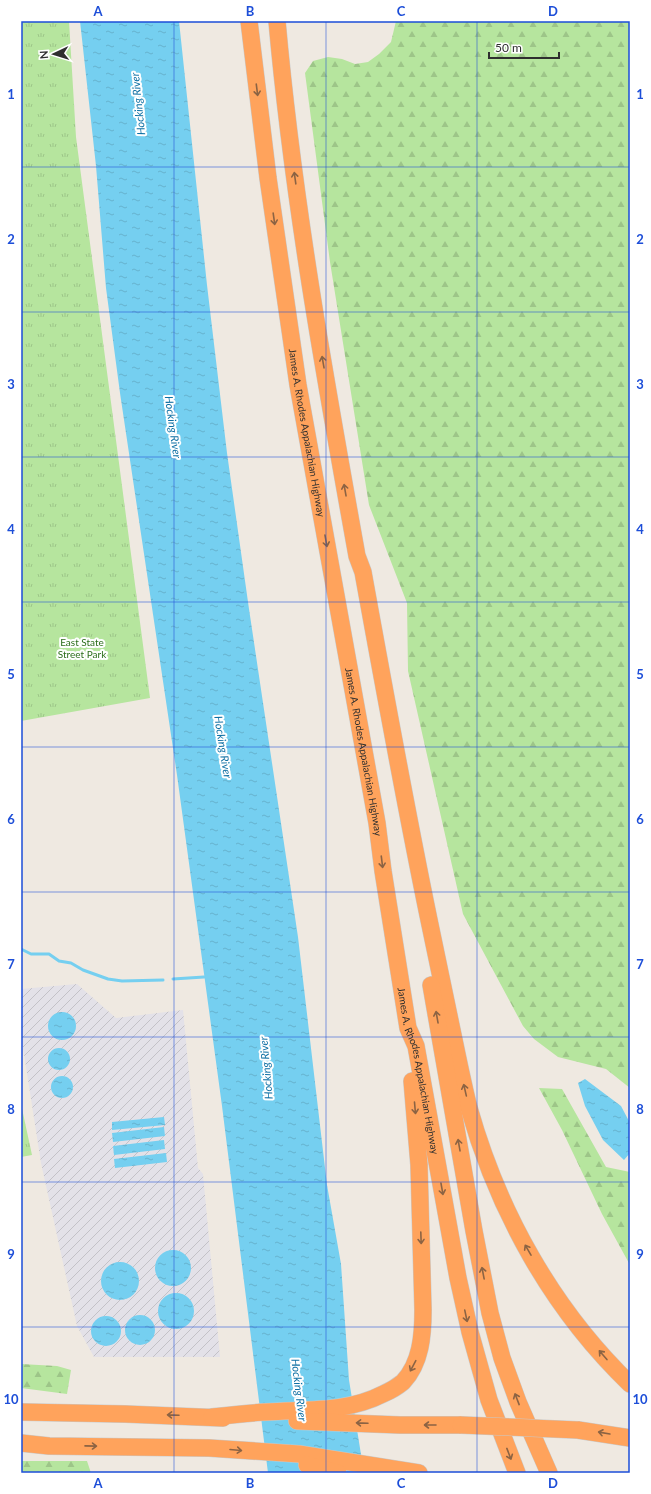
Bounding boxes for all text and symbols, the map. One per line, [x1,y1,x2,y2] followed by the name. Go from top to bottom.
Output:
[92,3,103,19] text: A
[246,3,255,19] text: B
[397,3,406,19] text: C
[548,3,558,19] text: D
[34,34,74,74] north arrow
[489,34,559,60] scale bar
[495,40,522,55] text: 50 m
[37,50,50,59] text: N
[128,72,147,136] water label: Hocking River
[253,83,261,96] one-way arrow
[7,86,15,102] text: 1
[636,86,644,102] text: 1
[291,172,299,185] one-way arrow
[270,212,278,225] one-way arrow
[7,231,15,247] text: 2
[636,231,644,247] text: 2
[287,348,328,519] street label: James A. Rhodes Appalachian Highway
[319,356,327,369] one-way arrow
[7,376,15,392] text: 3
[636,376,644,392] text: 3
[163,395,184,459] water label: Hocking River
[341,484,349,497] one-way arrow
[7,521,15,537] text: 4
[636,521,644,537] text: 4
[322,534,330,547] one-way arrow
[58,636,107,660] park label: East State Street Park
[7,666,15,682] text: 5
[636,666,644,682] text: 5
[343,667,385,837] street label: James A. Rhodes Appalachian Highway
[212,715,235,779] water label: Hocking River
[7,811,15,827] text: 6
[636,811,644,827] text: 6
[378,855,386,868] one-way arrow
[7,956,15,972] text: 7
[636,956,644,972] text: 7
[396,987,442,1156] street label: James A. Rhodes Appalachian Highway
[433,1011,441,1024] one-way arrow
[256,1036,275,1100] water label: Hocking River
[461,1084,469,1097] one-way arrow
[7,1101,15,1117] text: 8
[411,1101,419,1114] one-way arrow
[636,1101,644,1117] text: 8
[455,1139,463,1152] one-way arrow
[438,1182,446,1195] one-way arrow
[417,1231,425,1244] one-way arrow
[523,1244,531,1256] one-way arrow
[7,1246,15,1262] text: 9
[636,1246,644,1262] text: 9
[478,1267,486,1280] one-way arrow
[463,1309,471,1322] one-way arrow
[599,1350,608,1361] one-way arrow
[289,1358,310,1422] water label: Hocking River
[409,1360,416,1372] one-way arrow
[3,1391,19,1407] text: 10
[632,1391,648,1407] text: 10
[512,1393,520,1405] one-way arrow
[167,1412,180,1419] one-way arrow
[356,1419,369,1426] one-way arrow
[424,1421,437,1429] one-way arrow
[598,1429,611,1437] one-way arrow
[84,1442,97,1450] one-way arrow
[229,1446,242,1453] one-way arrow
[506,1447,514,1459] one-way arrow
[92,1475,103,1491] text: A
[246,1475,255,1491] text: B
[397,1475,406,1491] text: C
[548,1475,558,1491] text: D

